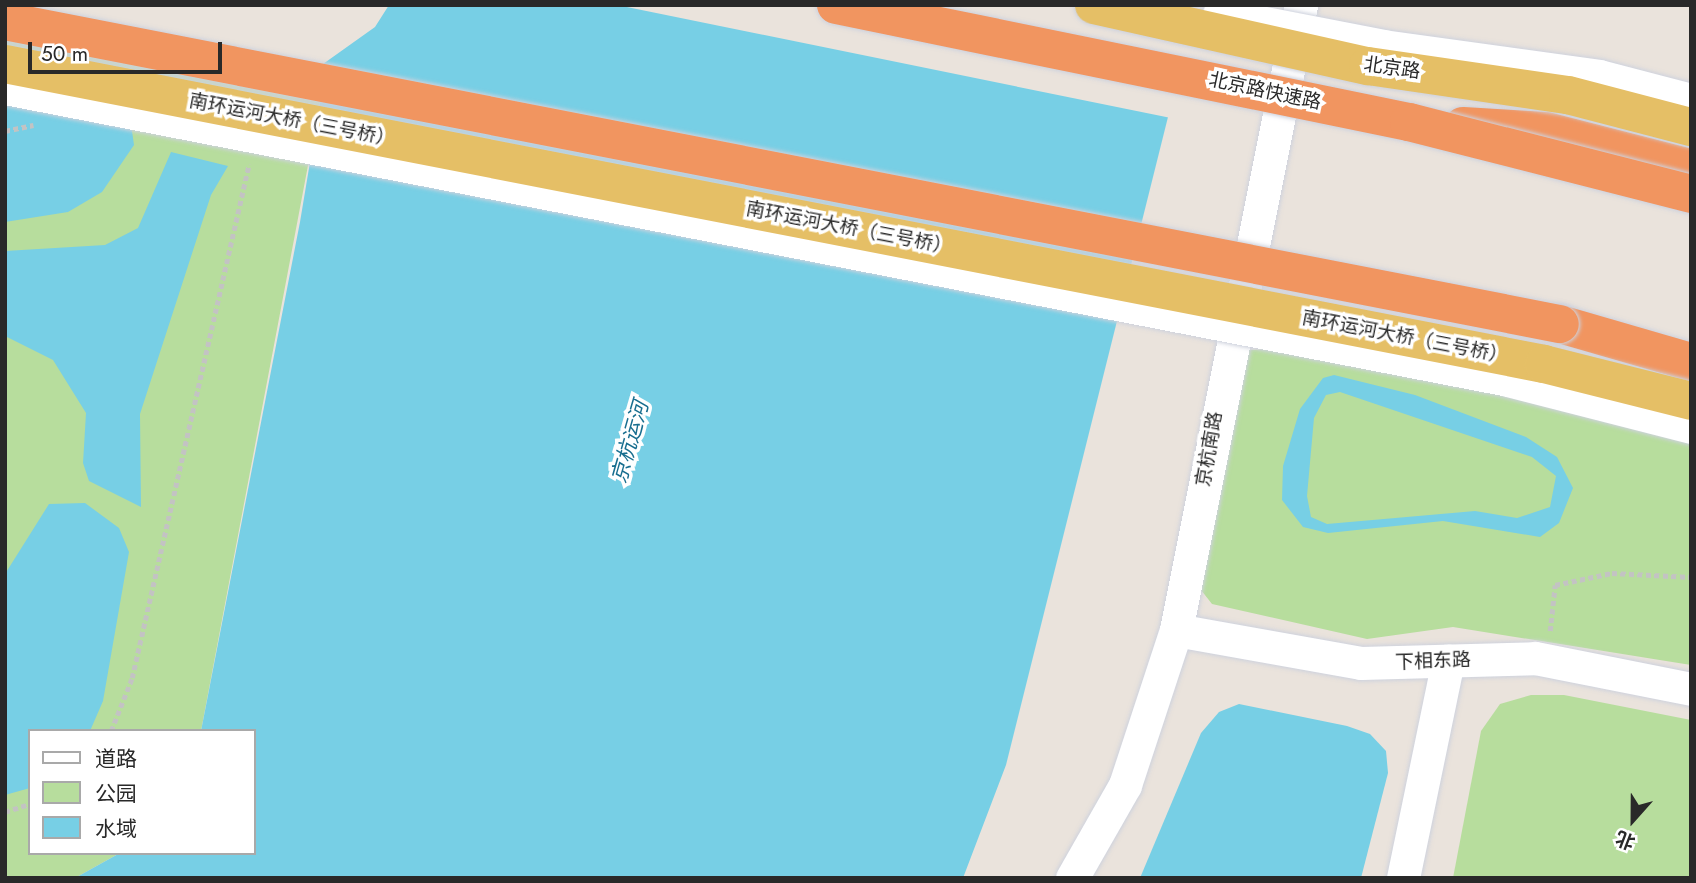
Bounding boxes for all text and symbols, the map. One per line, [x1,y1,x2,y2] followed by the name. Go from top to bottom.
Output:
[32,28,226,72] scale bar
[41,39,88,69] text: 50 m
[1362,53,1422,83] street label: 北京路
[1207,68,1323,114] street label: 北京路快速路
[187,89,397,151] street label: 南环运河大桥（三号桥）
[744,197,954,259] street label: 南环运河大桥（三号桥）
[1300,306,1510,368] street label: 南环运河大桥（三号桥）
[606,398,654,486] water label: 京杭运河
[1191,410,1227,488] street label: 京杭南路
[1395,648,1471,674] street label: 下相东路
[28,729,256,855] legend
[95,744,137,774] text: 道路
[95,779,137,809] text: 公园
[1598,785,1668,855] north arrow
[95,814,137,844] text: 水域
[1612,824,1639,856] text: 北

